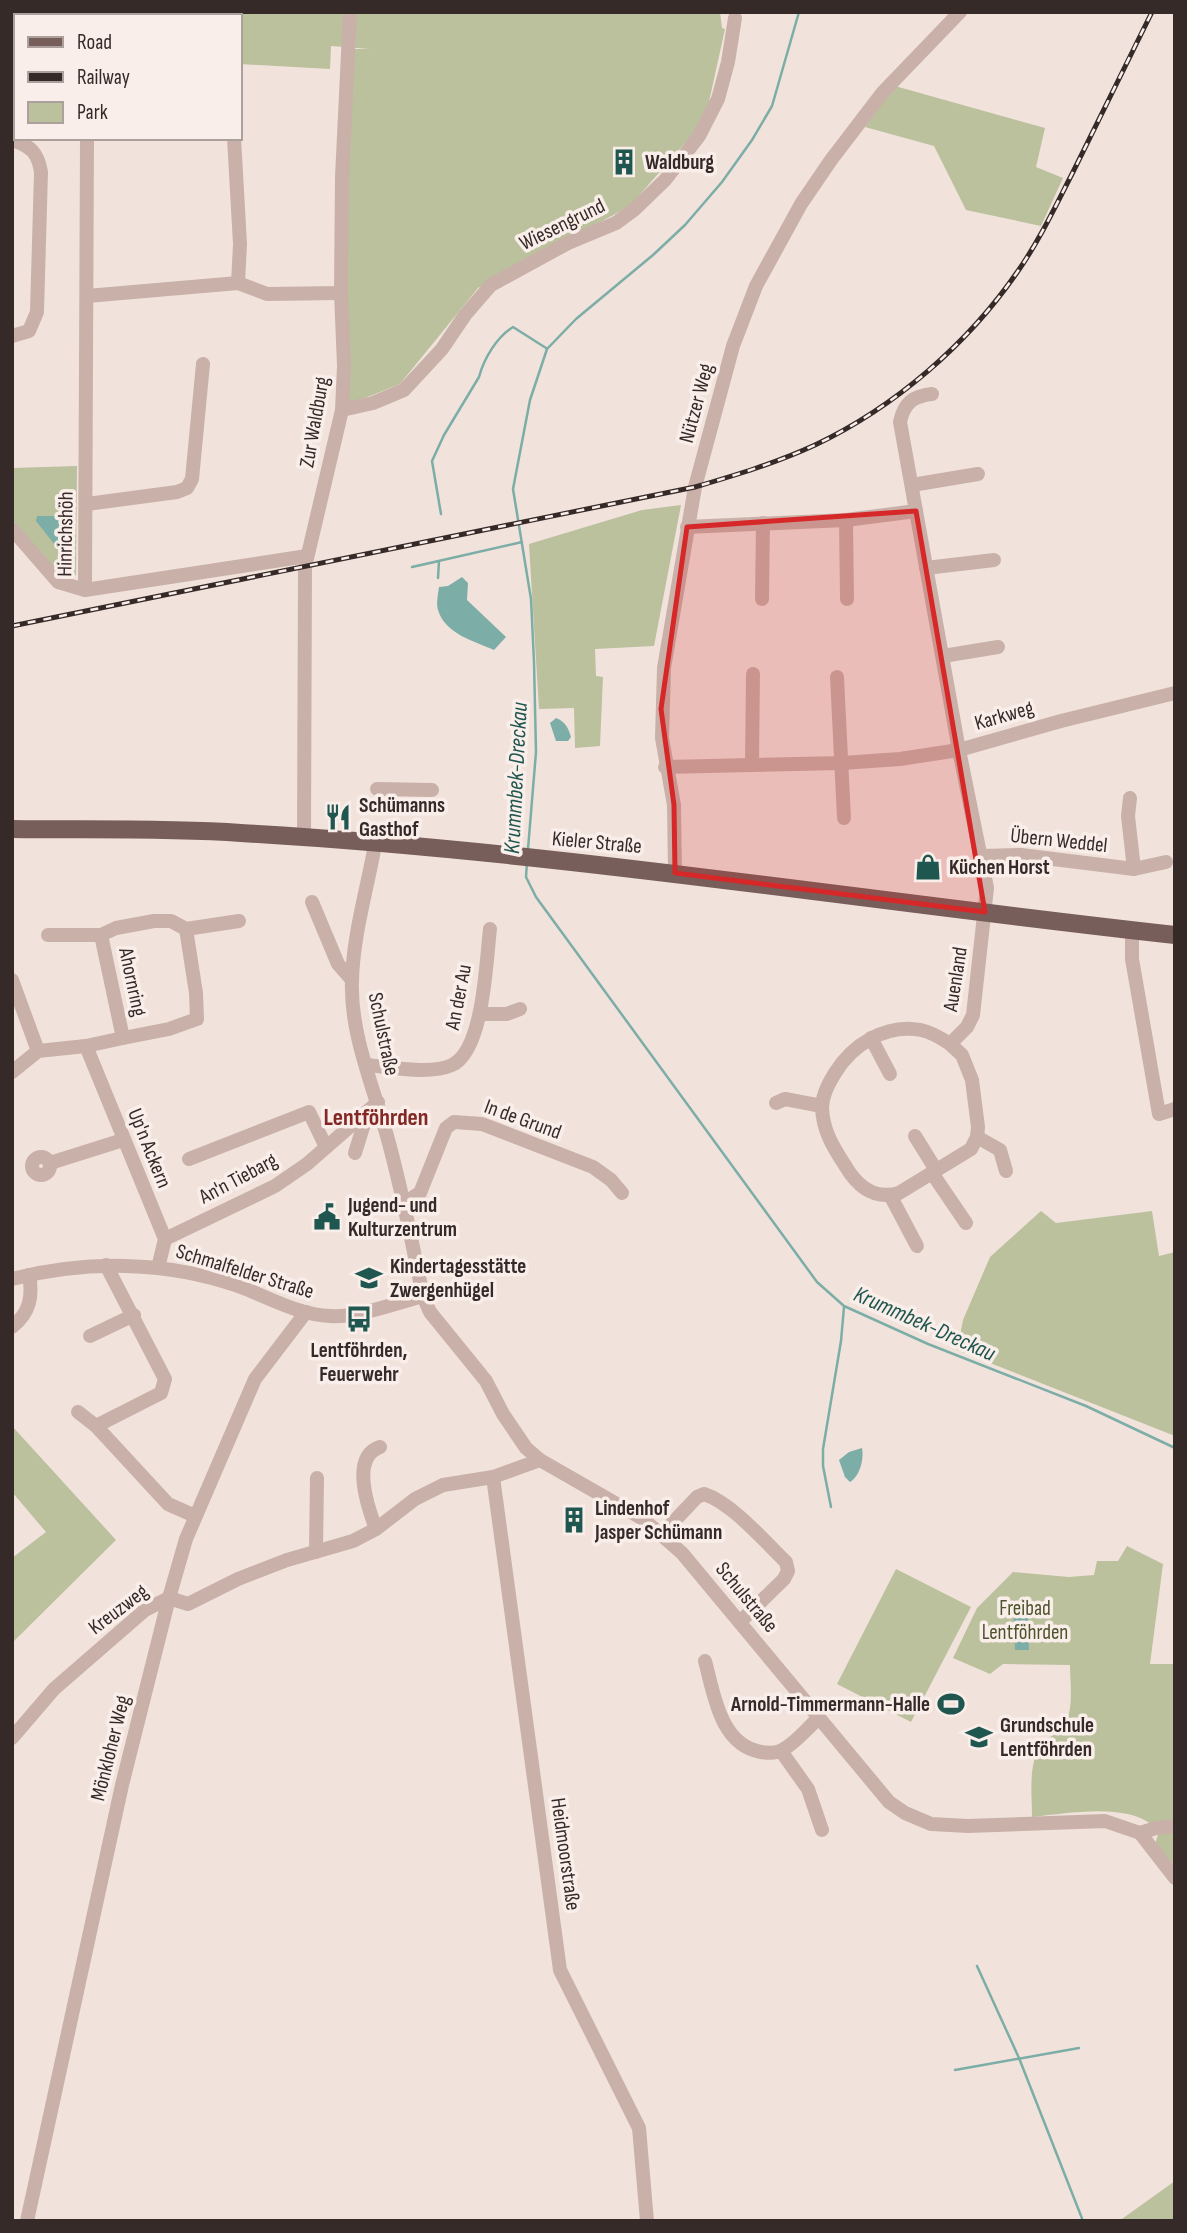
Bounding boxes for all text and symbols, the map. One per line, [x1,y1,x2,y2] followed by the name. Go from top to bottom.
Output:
[14,14,242,140] legend
[77,30,112,55] text: Road
[77,65,130,90] text: Railway
[77,100,108,125] text: Park
[609,147,639,177] building icon: Waldburg
[645,150,714,175] place label: Waldburg
[515,193,609,256] street label: Wiesengrund
[674,361,719,446] street label: Nützer Weg
[294,375,335,469] street label: Zur Waldburg
[52,491,79,577] street label: Hinrichshöh
[972,695,1036,736] street label: Karkweg
[498,701,534,855] water label: Krummbek-Dreckau
[359,793,445,842] place label: Schümanns Gasthof
[323,802,353,832] restaurant icon: Schümanns Gasthof
[1009,823,1109,858] street label: Übern Weddel
[551,826,643,859] street label: Kieler Straße
[913,852,943,882] shop icon: Küchen Horst
[949,855,1050,880] place label: Küchen Horst
[113,945,152,1019] street label: Ahornring
[938,945,973,1014] street label: Auenland
[440,962,477,1033] street label: An der Au
[363,990,404,1078] street label: Schulstraße
[481,1094,565,1145] street label: In de Grund
[323,1103,429,1132] district label: Lentföhrden
[122,1105,177,1192] street label: Up'n Ackern
[194,1148,282,1210] street label: An'n Tiebarg
[347,1193,457,1242] place label: Jugend- und Kulturzentrum
[312,1202,342,1232] public building icon: Jugend- und Kulturzentrum
[173,1239,317,1304] street label: Schmalfelder Straße
[390,1254,526,1303] place label: Kindertagesstätte Zwergenhügel
[354,1263,384,1293] school or university icon: Kindertagesstätte Zwergenhügel
[850,1280,1000,1368] water label: Krummbek-Dreckau
[344,1304,374,1334] bus stop icon: Lentföhrden, Feuerwehr
[311,1338,408,1387] place label: Lentföhrden, Feuerwehr
[594,1496,722,1545] place label: Lindenhof Jasper Schümann
[559,1505,589,1535] building icon: Lindenhof Jasper Schümann
[710,1557,783,1638] street label: Schulstraße
[83,1579,153,1640] street label: Kreuzweg
[982,1596,1068,1645] park label: Freibad Lentföhrden
[936,1689,966,1719] sports icon: Arnold-Timmermann-Halle
[730,1692,930,1717] place label: Arnold-Timmermann-Halle
[85,1693,136,1803] street label: Mönkloher Weg
[1000,1713,1094,1762] place label: Grundschule Lentföhrden
[964,1722,994,1752] school or university icon: Grundschule Lentföhrden
[545,1796,586,1912] street label: Heidmoorstraße

